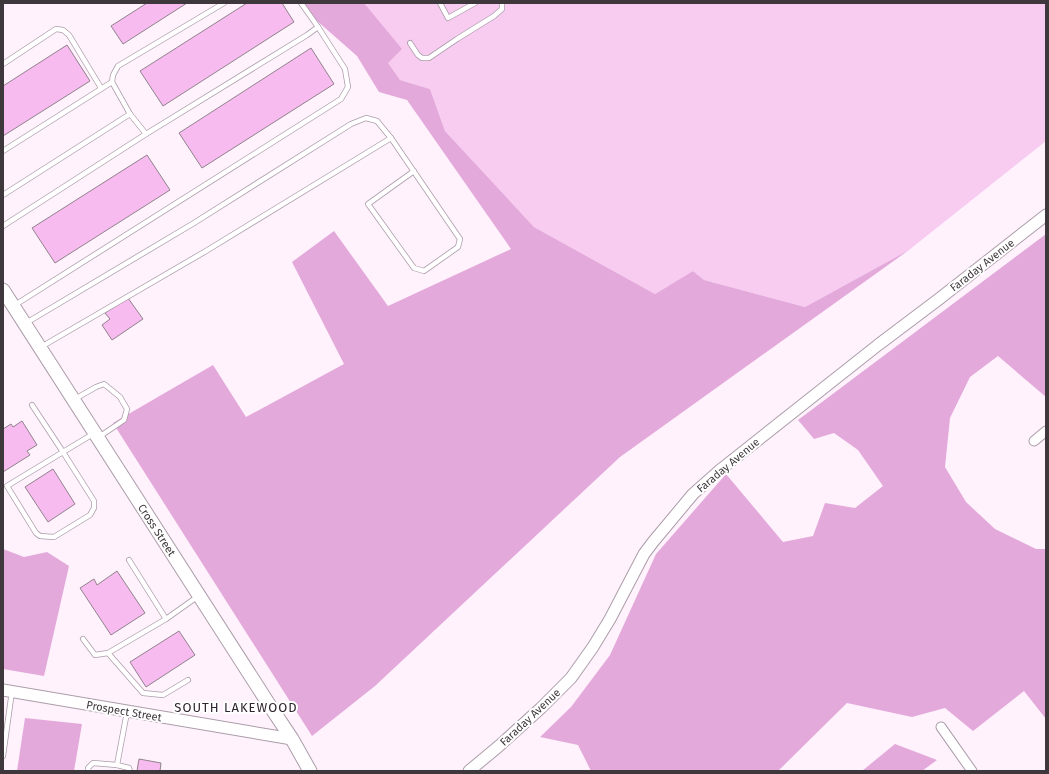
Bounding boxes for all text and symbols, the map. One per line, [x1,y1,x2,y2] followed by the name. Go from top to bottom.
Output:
[948,236,1017,294] street label: Faraday Avenue
[694,435,762,495] street label: Faraday Avenue
[135,502,178,559] street label: Cross Street
[497,686,563,749] street label: Faraday Avenue
[85,698,163,725] street label: Prospect Street
[174,700,298,715] district label: SOUTH LAKEWOOD

